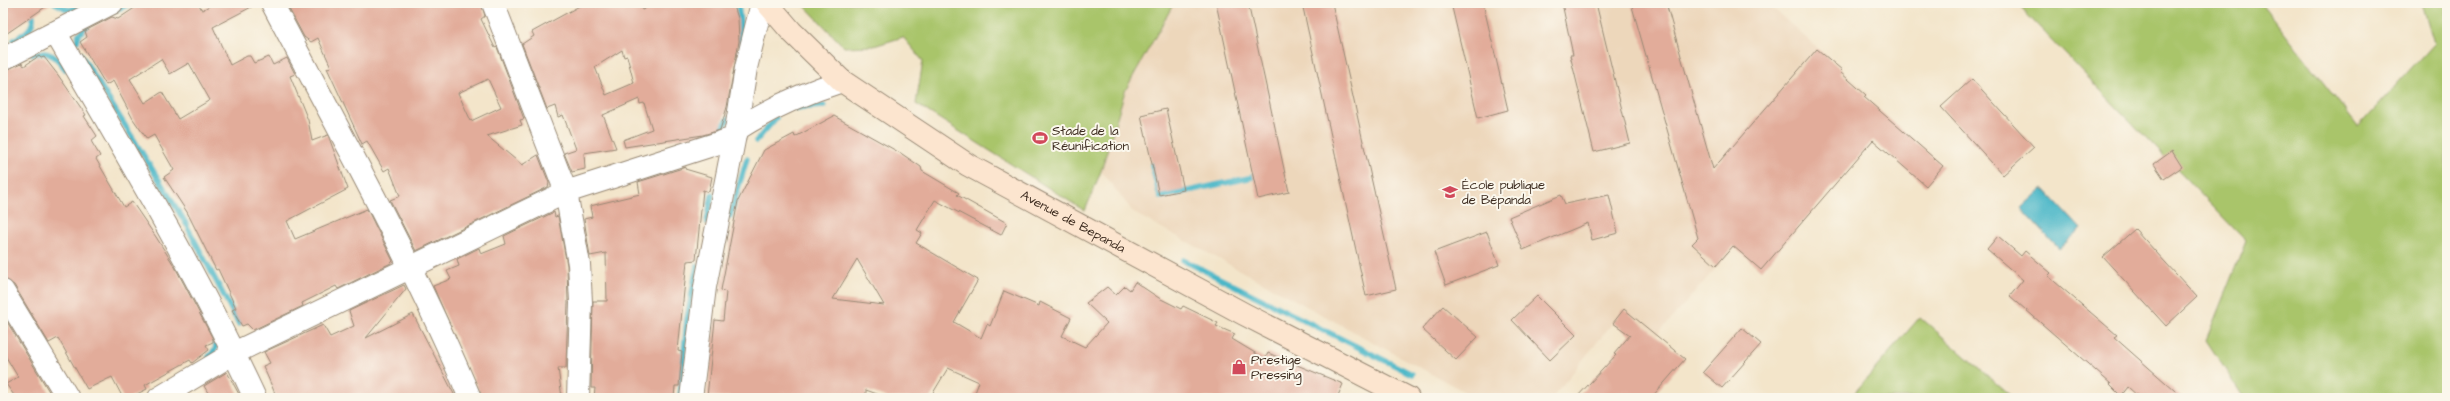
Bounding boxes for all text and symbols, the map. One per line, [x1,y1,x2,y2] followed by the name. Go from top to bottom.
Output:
[1052,122,1129,155] place label: Stade de la Réunification
[1031,129,1049,147] sports icon: Stade de la Réunification
[1462,176,1545,209] place label: École publique de Bépanda
[1441,183,1459,201] school or university icon: École publique de Bépanda
[1017,186,1129,257] street label: Avenue de Bepanda
[1251,351,1302,385] place label: Prestige Pressing
[1230,358,1248,376] shop icon: Prestige Pressing

